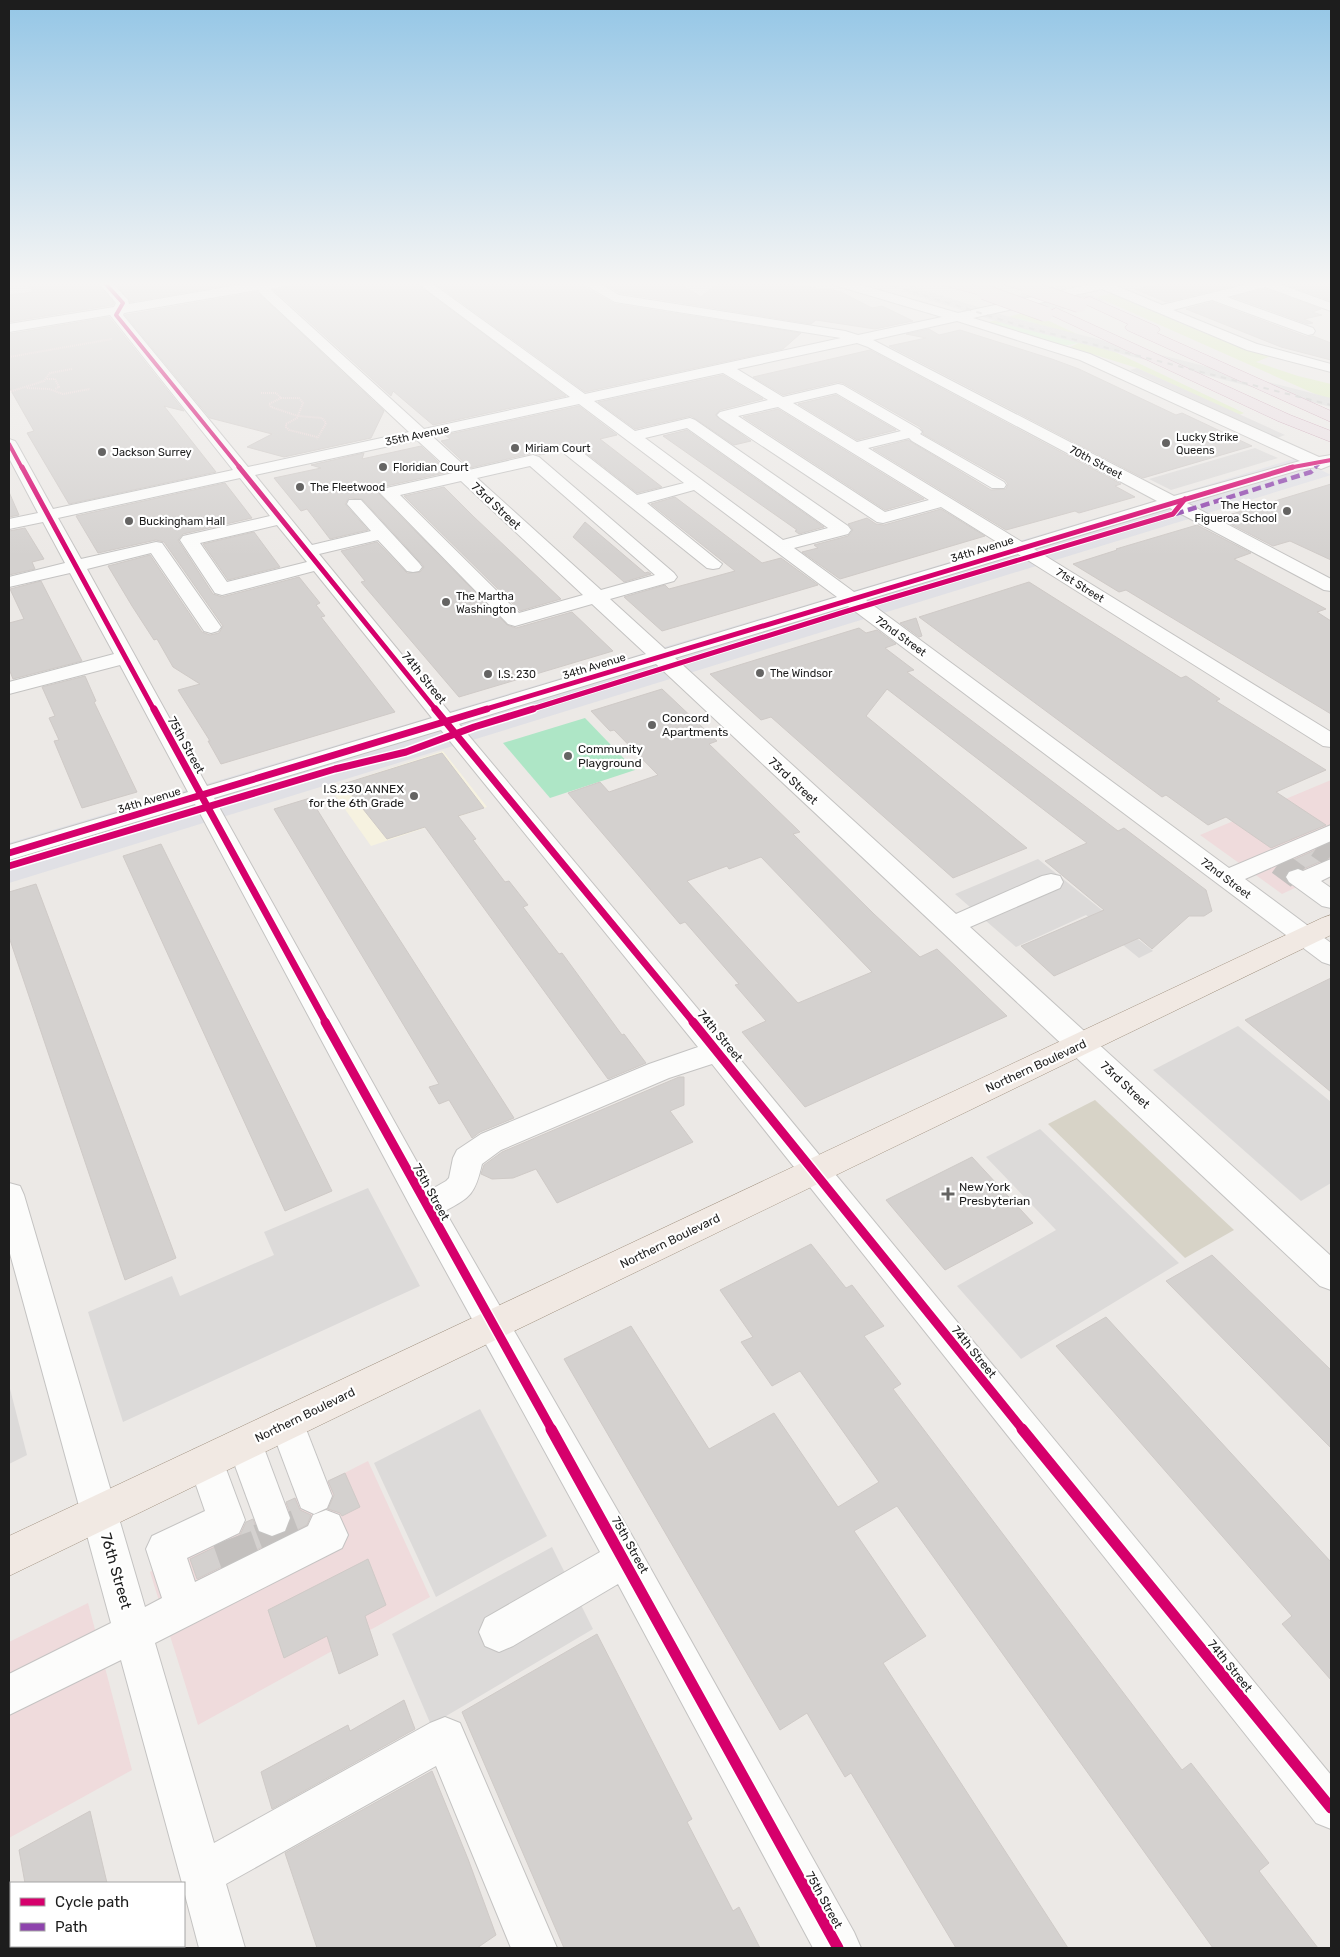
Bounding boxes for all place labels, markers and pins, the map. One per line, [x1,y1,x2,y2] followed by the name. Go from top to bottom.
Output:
[1176,431,1238,457] place label: Lucky Strike Queens
[1160,437,1172,449] marker: Lucky Strike Queens
[509,442,521,454] marker: Miriam Court
[525,442,591,455] place label: Miriam Court
[96,446,108,458] marker: Jackson Surrey
[112,446,192,459] place label: Jackson Surrey
[377,461,389,473] marker: Floridian Court
[393,461,469,474] place label: Floridian Court
[294,481,306,493] marker: The Fleetwood
[310,481,385,494] place label: The Fleetwood
[1194,499,1278,525] place label: The Hector Figueroa School
[1281,505,1293,517] marker: The Hector Figueroa School
[123,515,135,527] marker: Buckingham Hall
[139,515,225,528] place label: Buckingham Hall
[456,590,516,616] place label: The Martha Washington
[440,596,452,608] marker: The Martha Washington
[754,667,766,679] marker: The Windsor
[770,667,833,680] place label: The Windsor
[482,668,494,680] marker: I.S. 230
[498,668,536,681] place label: I.S. 230
[662,711,728,739] place label: Concord Apartments
[646,719,658,731] marker: Concord Apartments
[578,742,643,770] place label: Community Playground
[562,750,574,762] marker: Community Playground
[309,782,404,810] place label: I.S.230 ANNEX for the 6th Grade
[408,790,420,802] marker: I.S.230 ANNEX for the 6th Grade
[959,1180,1030,1208] place label: New York Presbyterian
[941,1187,955,1201] marker: New York Presbyterian

